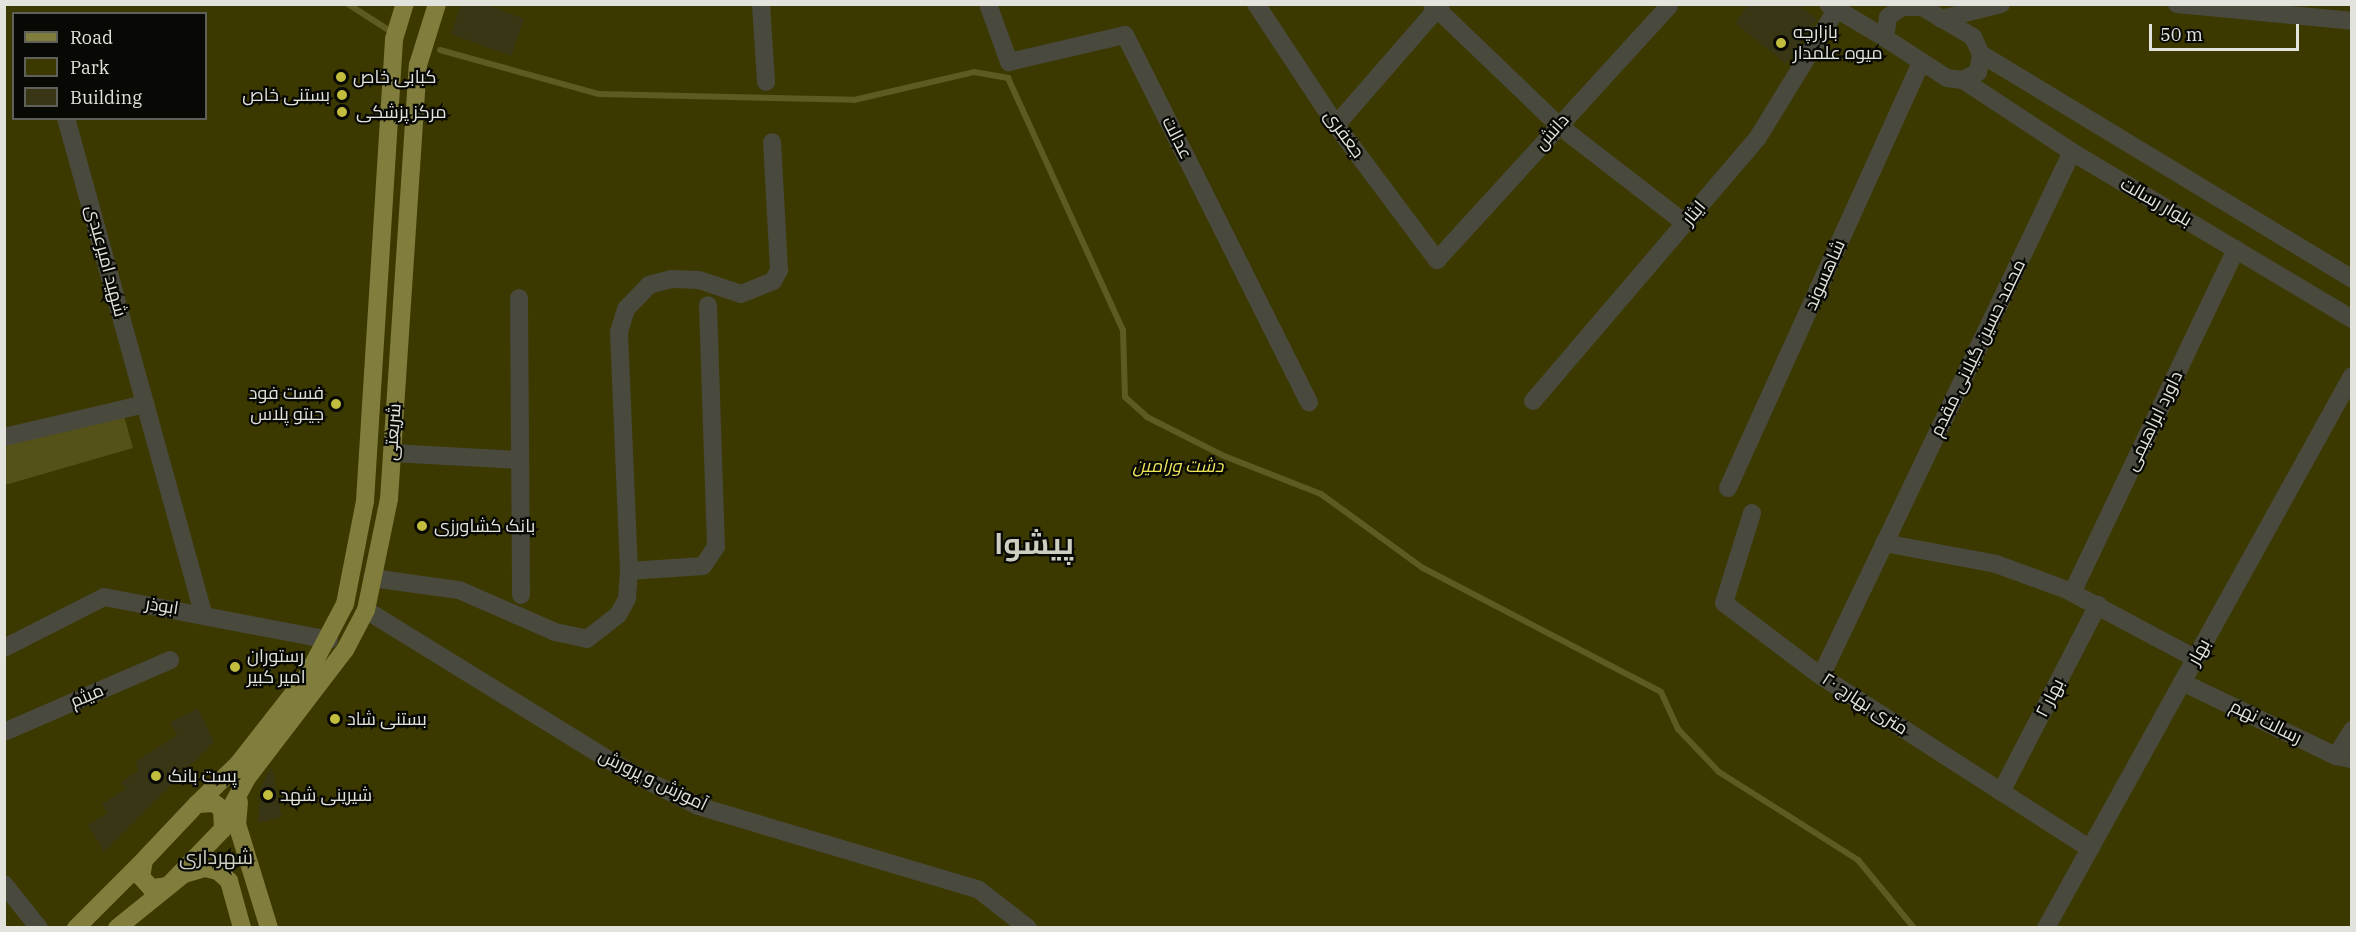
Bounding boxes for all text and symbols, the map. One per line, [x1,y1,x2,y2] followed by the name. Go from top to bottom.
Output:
[12,12,207,120] legend
[2152,12,2302,50] scale bar
[1793,22,1882,64] place label: بازارچه میوه علمدار
[2160,23,2203,46] text: 50 m
[70,26,113,49] text: Road
[1774,36,1788,50] marker: بازارچه میوه علمدار
[70,56,109,79] text: Park
[353,66,436,88] place label: کبابی خاص
[334,70,348,84] marker: کبابی خاص
[242,84,330,106] place label: بستنی خاص
[70,86,142,109] text: Building
[335,88,349,102] marker: بستنی خاص
[356,101,447,123] place label: مرکز پزشکی
[333,103,351,121] marker: مرکز پزشکی
[1319,106,1369,162] street label: جعفری
[1530,110,1574,154] street label: دانش
[1157,113,1197,163] street label: عدالت
[2116,173,2196,231] street label: بلوار رسالت
[1678,196,1710,230] street label: ایثار
[81,203,131,319] street label: شهید امیرعبدی
[1800,236,1850,314] street label: شاهسوند
[1926,256,2030,440] street label: محمد حسین گیلانی مقدم
[2121,367,2187,475] street label: داورد ابراهیمی
[249,383,324,426] place label: فست فود جیتو پلاس
[329,397,343,411] marker: فست فود جیتو پلاس
[380,403,406,461] street label: شریعتی
[1133,455,1223,477] park label: دشت ورامین
[434,515,535,537] place label: بانک کشاورزی
[415,519,429,533] marker: بانک کشاورزی
[994,525,1074,561] district label: پیشوا
[144,593,180,619] street label: ابوذر
[2183,635,2215,669] street label: بهار
[247,646,305,688] place label: رستوران امیر کبیر
[228,660,242,674] marker: رستوران امیر کبیر
[1818,668,1912,740] street label: ۲۰ متری بهارچ
[2031,675,2069,721] street label: بهار ۲
[67,679,107,713] street label: میثم
[2227,695,2305,749] street label: رسالت نهم
[347,708,427,730] place label: بستنی شاد
[328,712,342,726] marker: بستنی شاد
[595,744,711,816] street label: آموزش و پرورش
[168,765,237,787] place label: پست بانک
[149,769,163,783] marker: پست بانک
[280,784,372,806] place label: شیرینی شهد
[261,788,275,802] marker: شیرینی شهد
[179,844,253,868] district label: شهرداری

